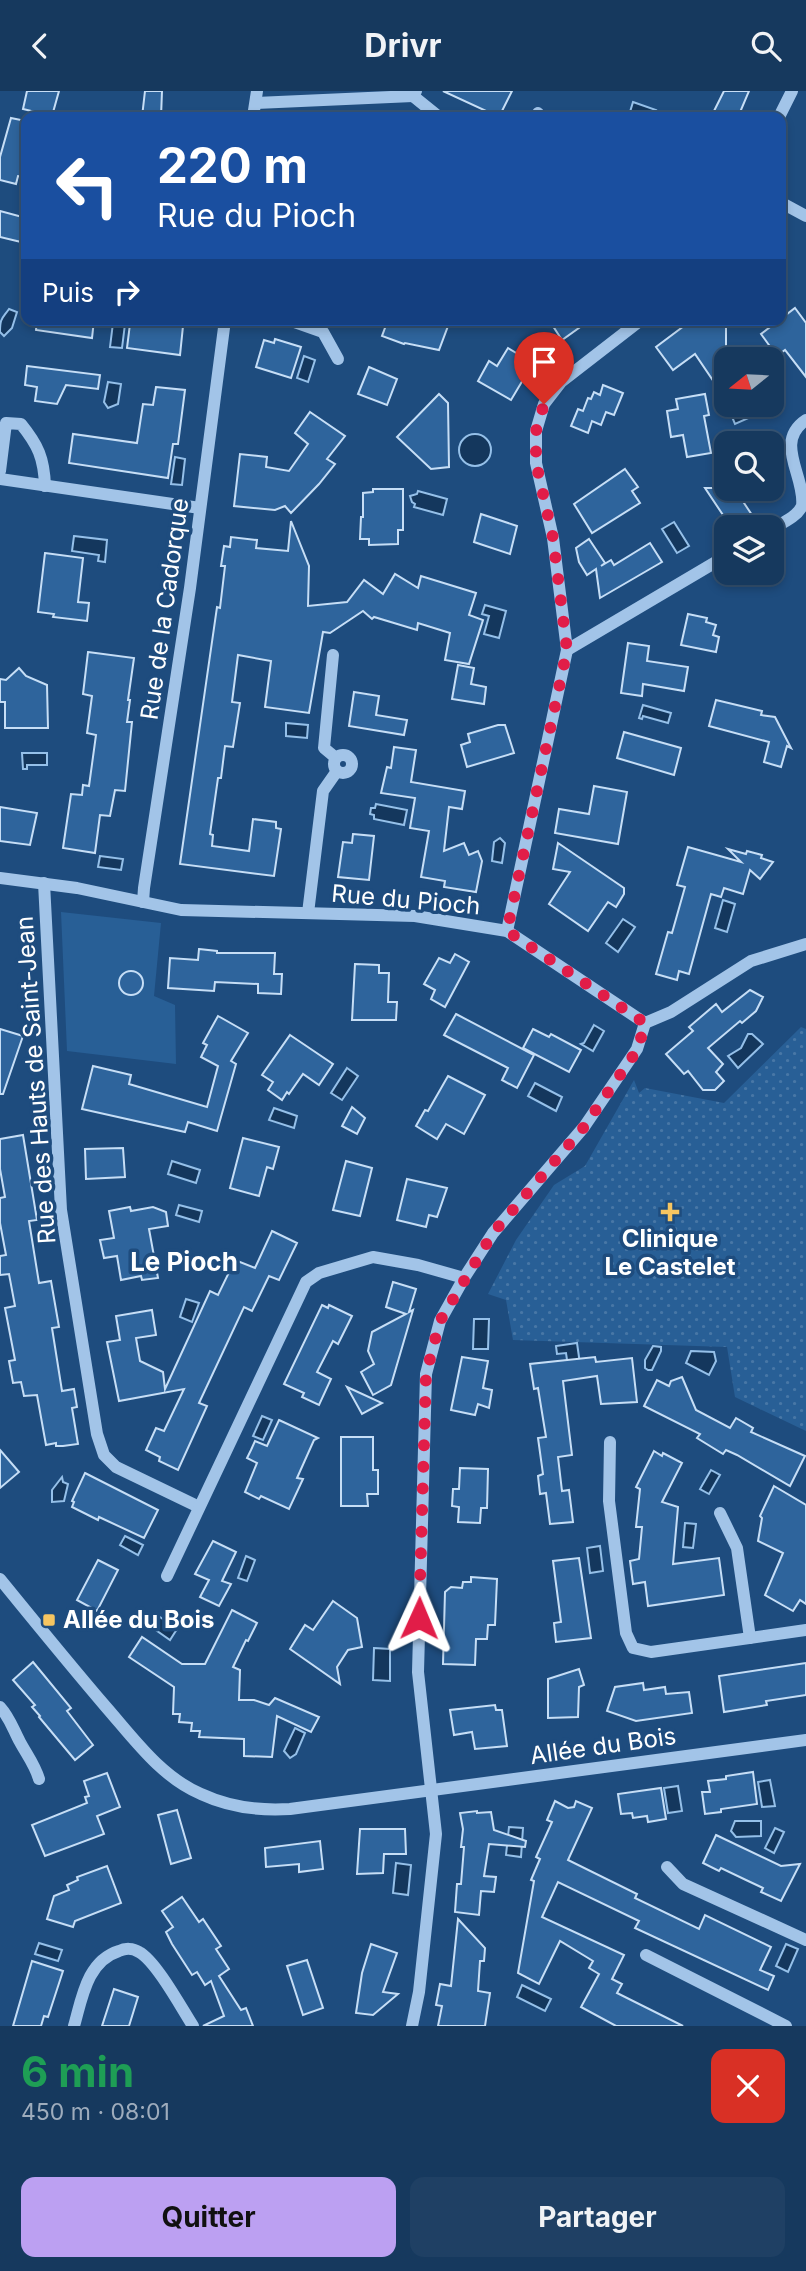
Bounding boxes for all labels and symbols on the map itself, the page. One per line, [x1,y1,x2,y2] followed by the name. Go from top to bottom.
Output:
[514,332,574,404] pin
[714,347,784,417] north arrow
[135,496,194,722] street label: Rue de la Cadorque
[330,879,482,920] street label: Rue du Pioch
[10,915,61,1245] street label: Rue des Hauts de Saint-Jean
[660,1202,680,1222] marker: Clinique Le Castelet
[604,1224,736,1281] place label: Clinique Le Castelet
[130,1246,238,1277] district label: Le Pioch
[382,1581,456,1655] position arrow
[63,1605,215,1634] place label: Allée du Bois
[41,1612,57,1628] marker: Allée du Bois
[528,1721,678,1770] street label: Allée du Bois

